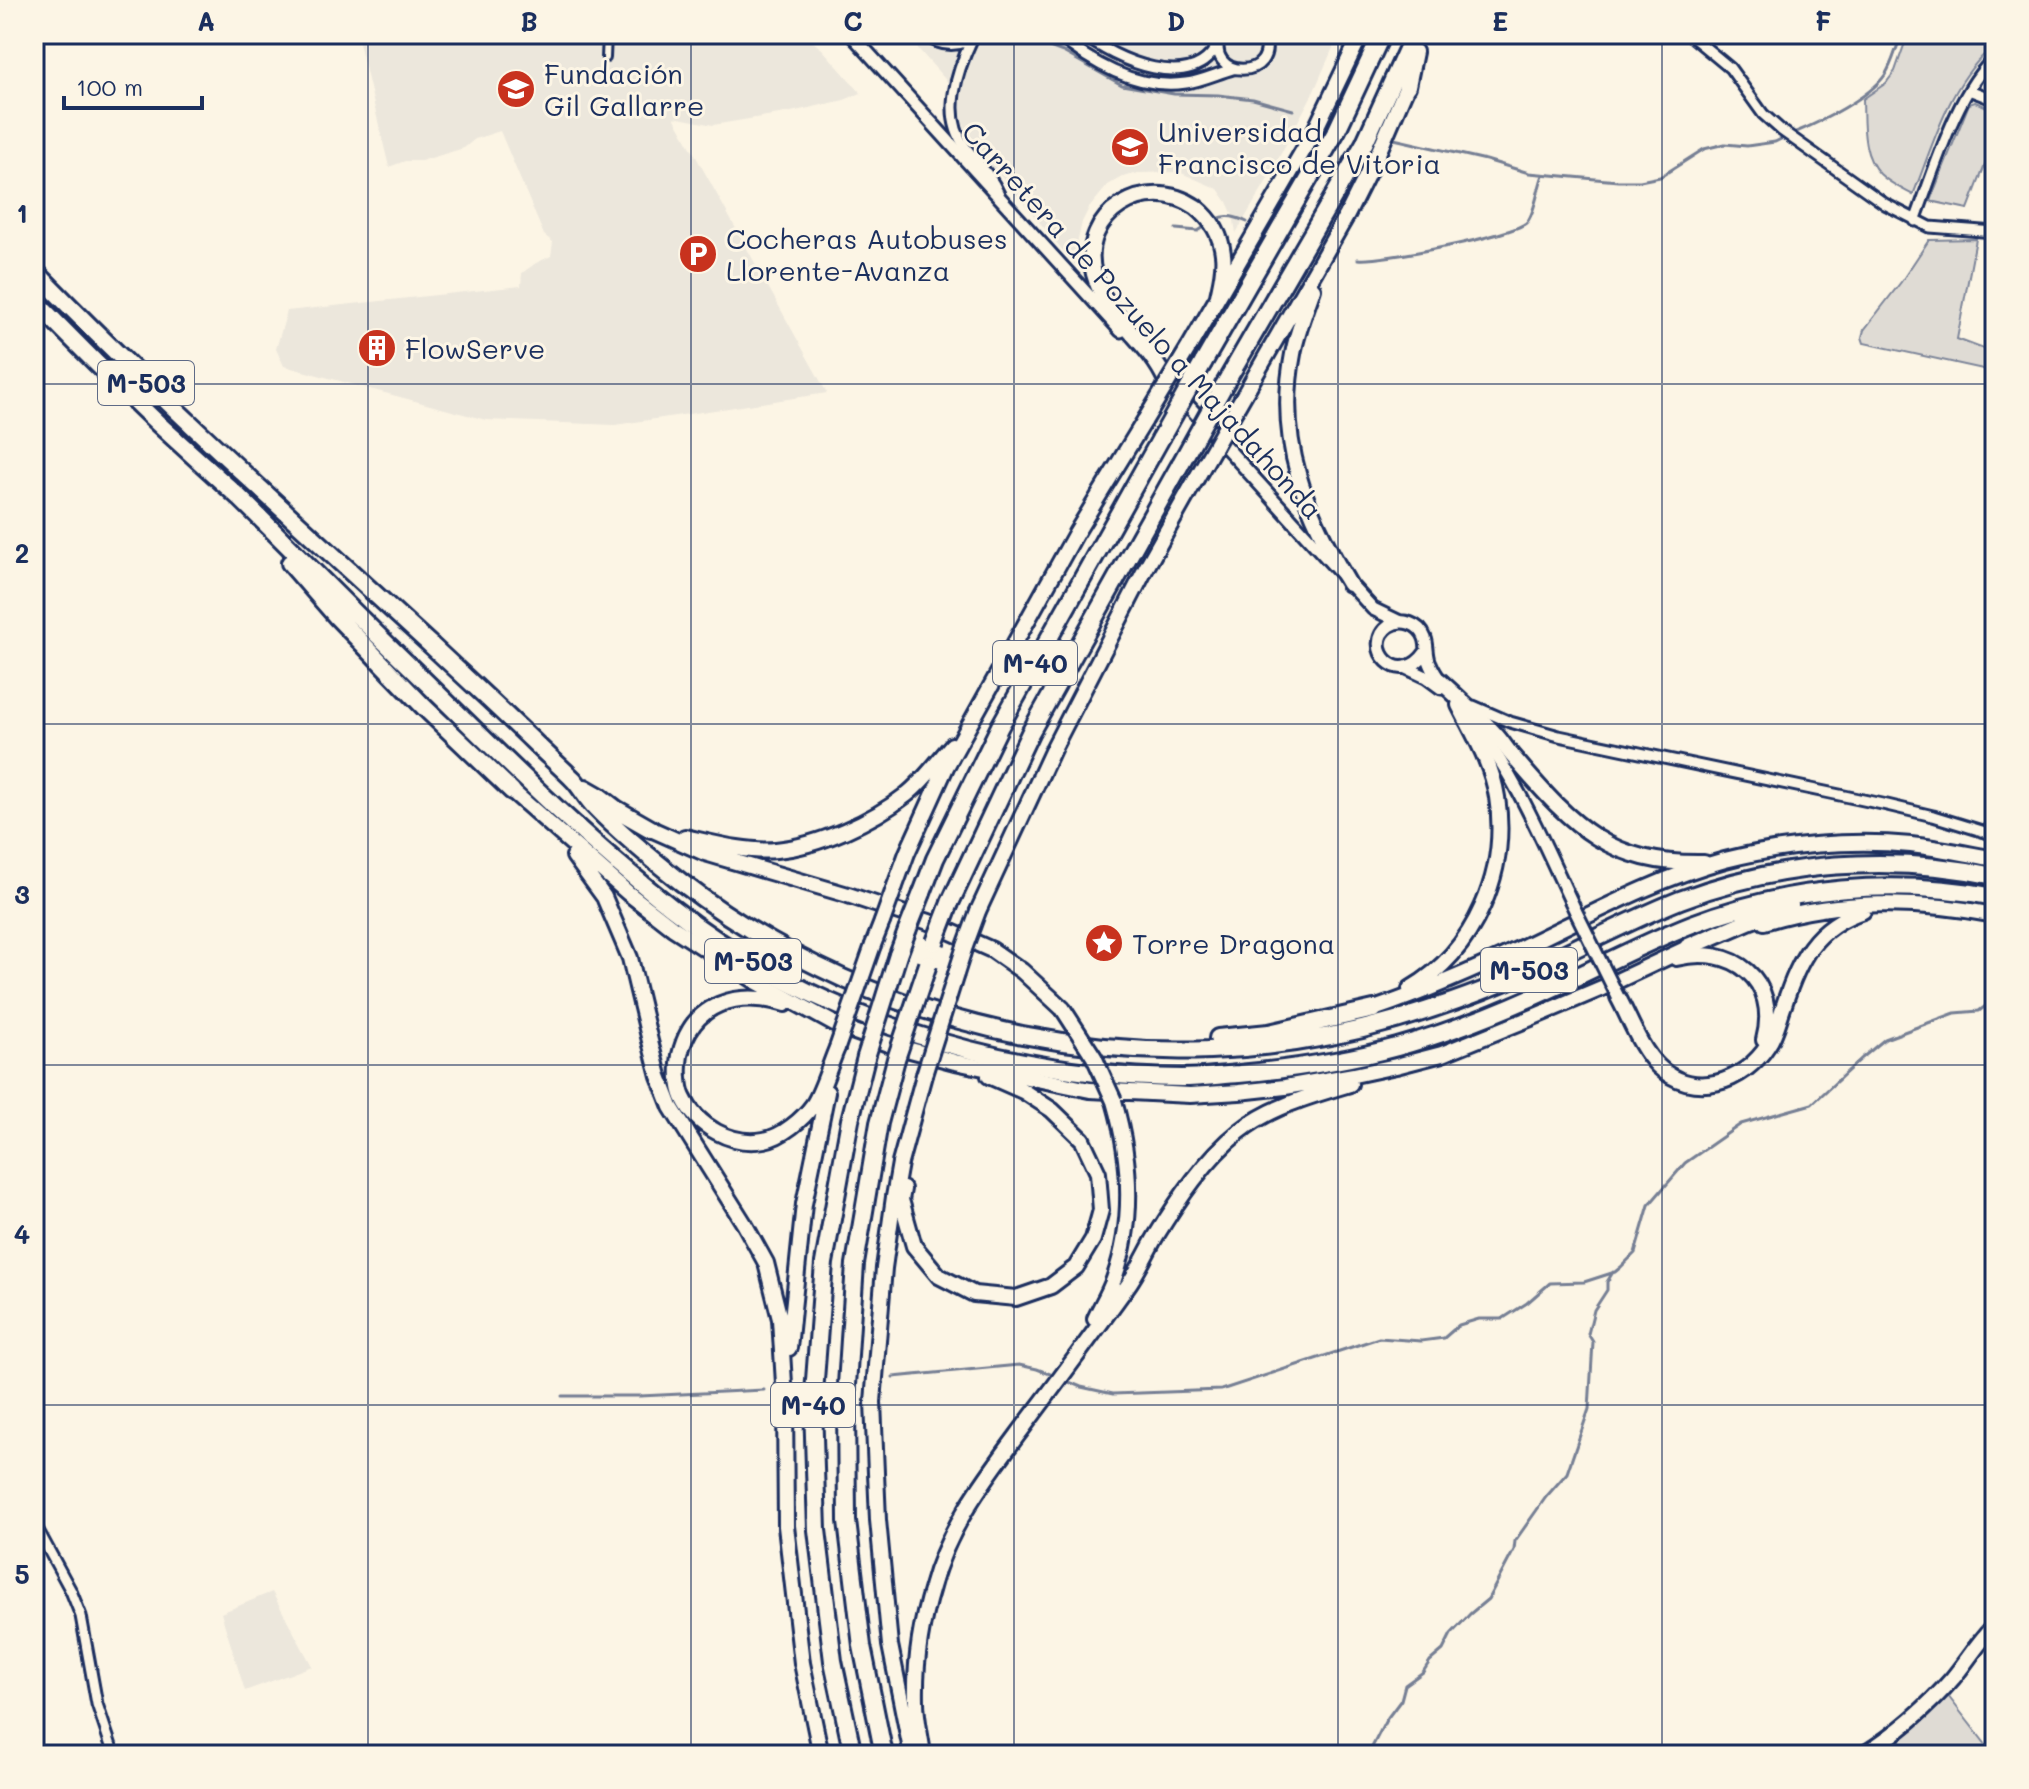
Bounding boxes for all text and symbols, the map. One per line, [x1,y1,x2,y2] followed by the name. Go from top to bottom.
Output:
[197,4,215,38] text: A
[520,4,538,38] text: B
[843,4,863,38] text: C
[1167,4,1185,38] text: D
[1492,4,1508,38] text: E
[1815,4,1831,38] text: F
[544,55,704,123] place label: Fundación Gil Gallarre
[64,60,202,110] scale bar
[495,68,537,110] school or university icon: Fundación Gil Gallarre
[76,71,143,102] text: 100 m
[1158,113,1441,181] place label: Universidad Francisco de Vitoria
[955,114,1331,526] street label: Carretera de Pozuelo a Majadahonda
[1109,126,1151,168] school or university icon: Universidad Francisco de Vitoria
[16,196,28,230] text: 1
[726,220,1008,288] place label: Cocheras Autobuses Llorente-Avanza
[677,233,719,275] parking icon: Cocheras Autobuses Llorente-Avanza
[356,327,398,369] building icon: FlowServe
[405,330,545,366] place label: FlowServe
[98,361,194,405] road number: M-503
[15,536,29,570] text: 2
[993,641,1077,685] road number: M-40
[14,877,30,911] text: 3
[1083,922,1125,964] place icon: Torre Dragona
[1132,925,1335,961] place label: Torre Dragona
[705,939,801,983] road number: M-503
[1481,948,1577,992] road number: M-503
[14,1217,30,1251] text: 4
[771,1383,855,1427] road number: M-40
[14,1557,30,1591] text: 5

